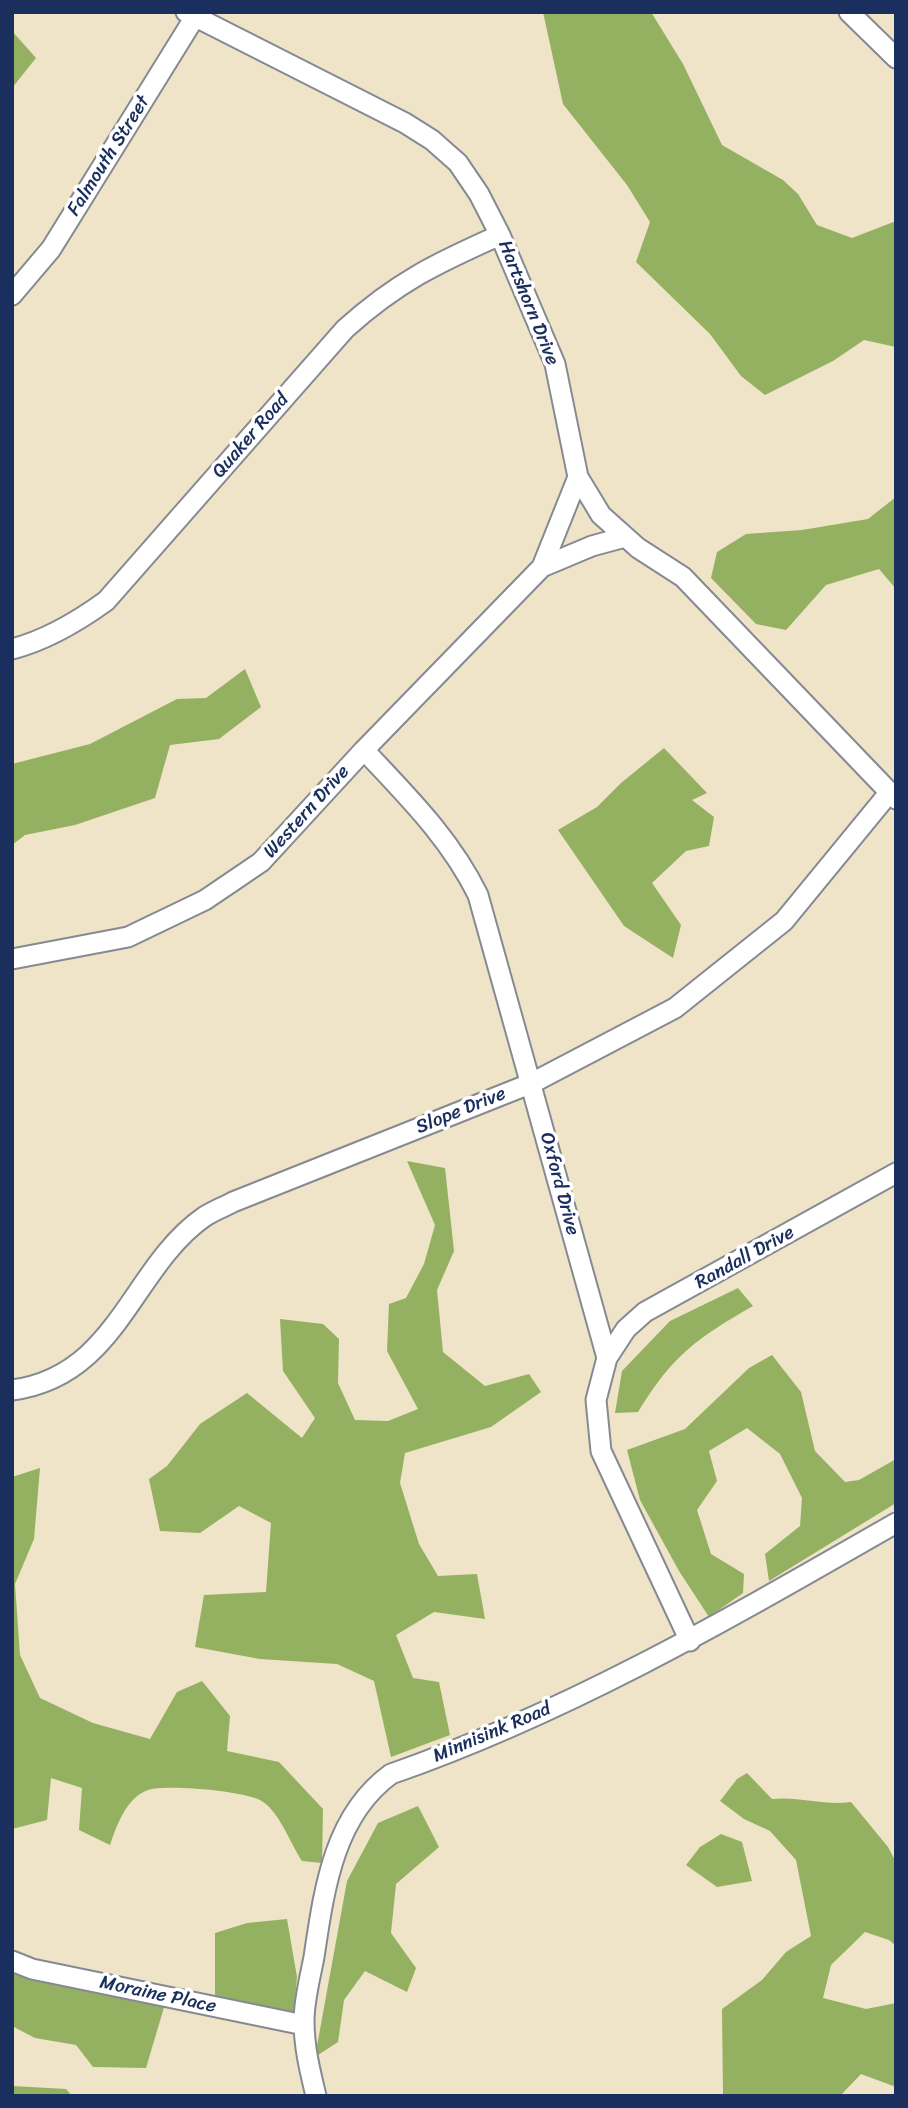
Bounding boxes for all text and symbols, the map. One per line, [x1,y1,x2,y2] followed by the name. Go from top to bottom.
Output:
[63,92,155,220] street label: Falmouth Street
[493,237,563,369] street label: Hartshorn Drive
[208,389,294,483] street label: Quaker Road
[259,761,355,863] street label: Western Drive
[413,1083,509,1139] street label: Slope Drive
[534,1130,584,1238] street label: Oxford Drive
[692,1221,798,1295] street label: Randall Drive
[430,1698,554,1768] street label: Minnisink Road
[98,1972,218,2018] street label: Moraine Place

